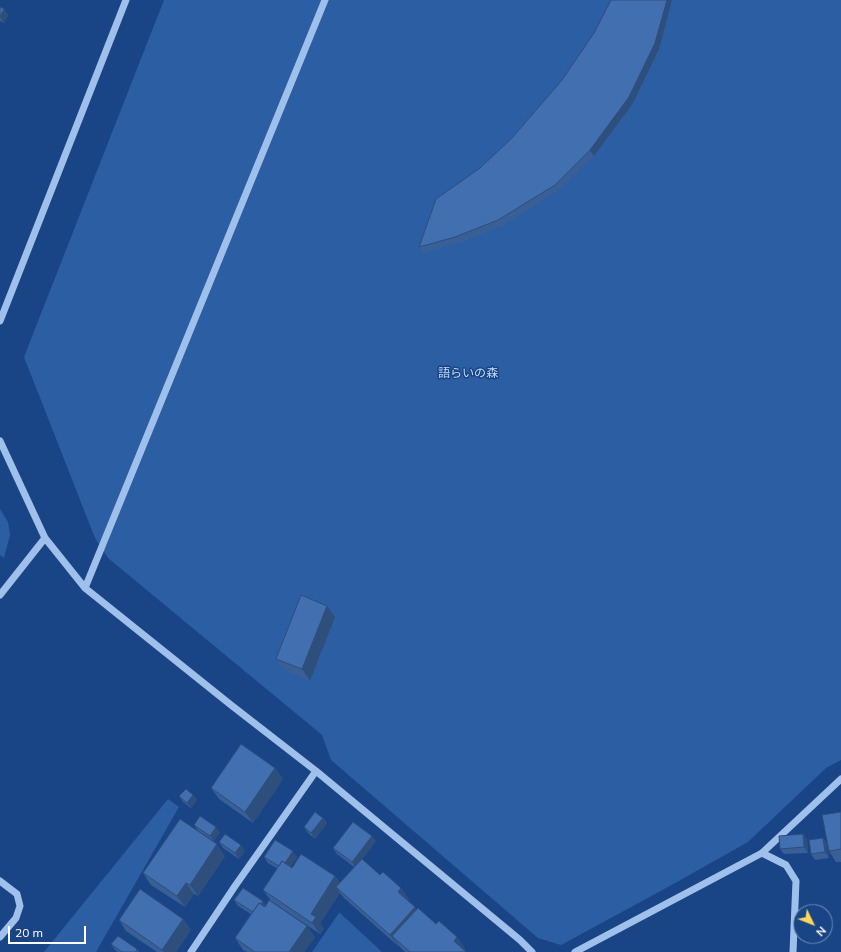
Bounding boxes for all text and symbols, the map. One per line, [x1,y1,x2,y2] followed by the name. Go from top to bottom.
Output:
[438,366,498,380] park label: 語らいの森
[793,904,833,944] north arrow
[10,918,88,944] scale bar
[813,924,829,939] text: N
[15,925,43,940] text: 20 m

